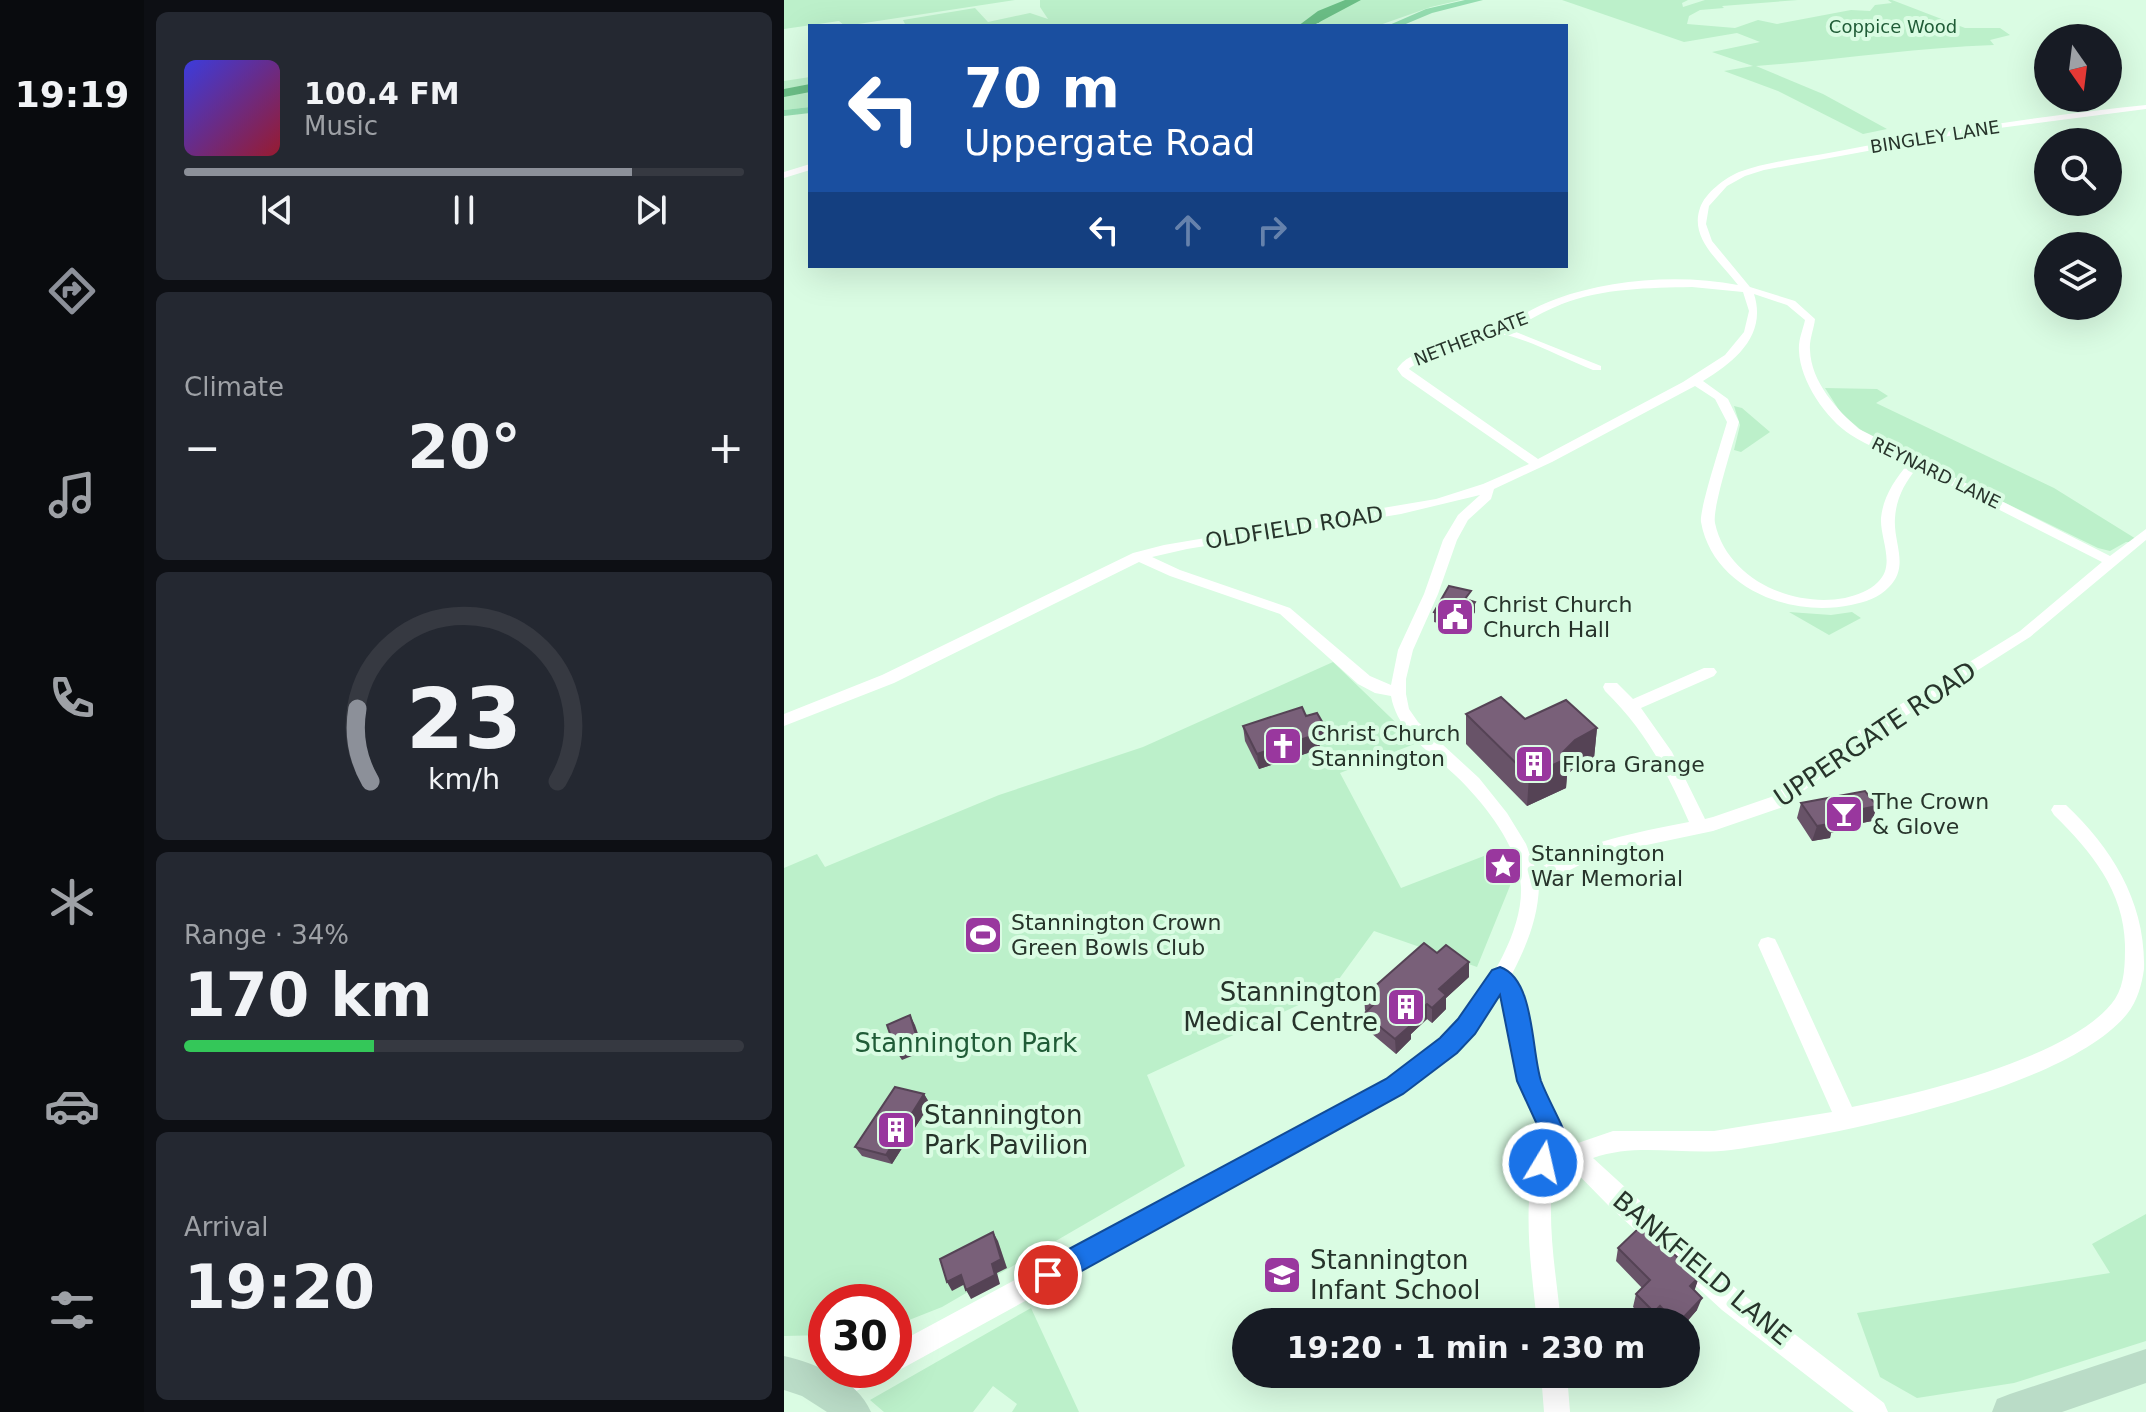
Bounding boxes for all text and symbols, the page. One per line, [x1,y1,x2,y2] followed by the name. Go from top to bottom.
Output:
[1829,16,1957,37] park label: Coppice Wood
[2034,24,2122,112] north arrow
[2034,24,2122,320] map controls
[964,55,1120,120] text: 70 m
[832,56,936,160] icon: left
[15,74,129,115] text: 19:19
[304,76,460,111] text: 100.4 FM
[304,111,378,141] text: Music
[1869,116,2001,157] street label: BINGLEY LANE
[964,122,1255,163] text: Uppergate Road
[2034,128,2122,216] button: search
[255,188,299,232] icon: previous
[442,188,486,232] icon: pause
[629,188,673,232] icon: next
[1082,208,1126,252] icon: left
[1166,208,1210,252] icon: ahead
[1250,208,1294,252] icon: right
[2034,232,2122,320] button: layers
[44,263,100,319] icon: directions
[1411,307,1531,370] street label: NETHERGATE
[184,372,284,402] text: Climate
[407,412,521,482] text: 20°
[184,422,221,473] text: −
[707,422,744,473] text: +
[1869,432,2004,513] street label: REYNARD LANE
[44,467,100,523] icon: music
[1203,501,1385,554] street label: OLDFIELD ROAD
[1483,592,1632,642] place label: Christ Church Church Hall
[1434,596,1476,638] public building icon: Christ Church Church Hall
[1768,655,1982,813] street label: UPPERGATE ROAD
[44,670,100,726] icon: phone
[406,671,522,768] text: 23
[1311,721,1460,771] place label: Christ Church Stannington
[1262,725,1304,767] church icon: Christ Church Stannington
[1513,743,1555,785] building icon: Flora Grange
[1562,752,1705,777] place label: Flora Grange
[428,762,500,796] text: km/h
[1871,789,1989,839] place label: The Crown & Glove
[1823,793,1865,835] bar icon: The Crown & Glove
[1531,841,1683,891] place label: Stannington War Memorial
[1482,845,1524,887] place icon: Stannington War Memorial
[44,874,100,930] icon: climate
[1011,910,1221,960] place label: Stannington Crown Green Bowls Club
[962,914,1004,956] sports icon: Stannington Crown Green Bowls Club
[184,920,349,950] text: Range · 34%
[184,960,433,1030] text: 170 km
[1183,977,1378,1037] place label: Stannington Medical Centre
[1385,986,1427,1028] building icon: Stannington Medical Centre
[855,1028,1077,1058] park label: Stannington Park
[44,1078,100,1134] icon: car
[924,1100,1088,1160] place label: Stannington Park Pavilion
[875,1109,917,1151] building icon: Stannington Park Pavilion
[1501,1121,1585,1205] position arrow
[1607,1185,1797,1351] street label: BANKFIELD LANE
[184,1212,268,1242] text: Arrival
[1014,1241,1082,1309] pin
[1310,1245,1481,1305] place label: Stannington Infant School
[184,1252,375,1322] text: 19:20
[1026,1253,1070,1297] icon: arrive
[1261,1254,1303,1296] school or university icon: Stannington Infant School
[44,1282,100,1338] icon: filters
[808,1284,912,1388] speed limit sign: 30
[1287,1330,1645,1365] text: 19:20 · 1 min · 230 m

